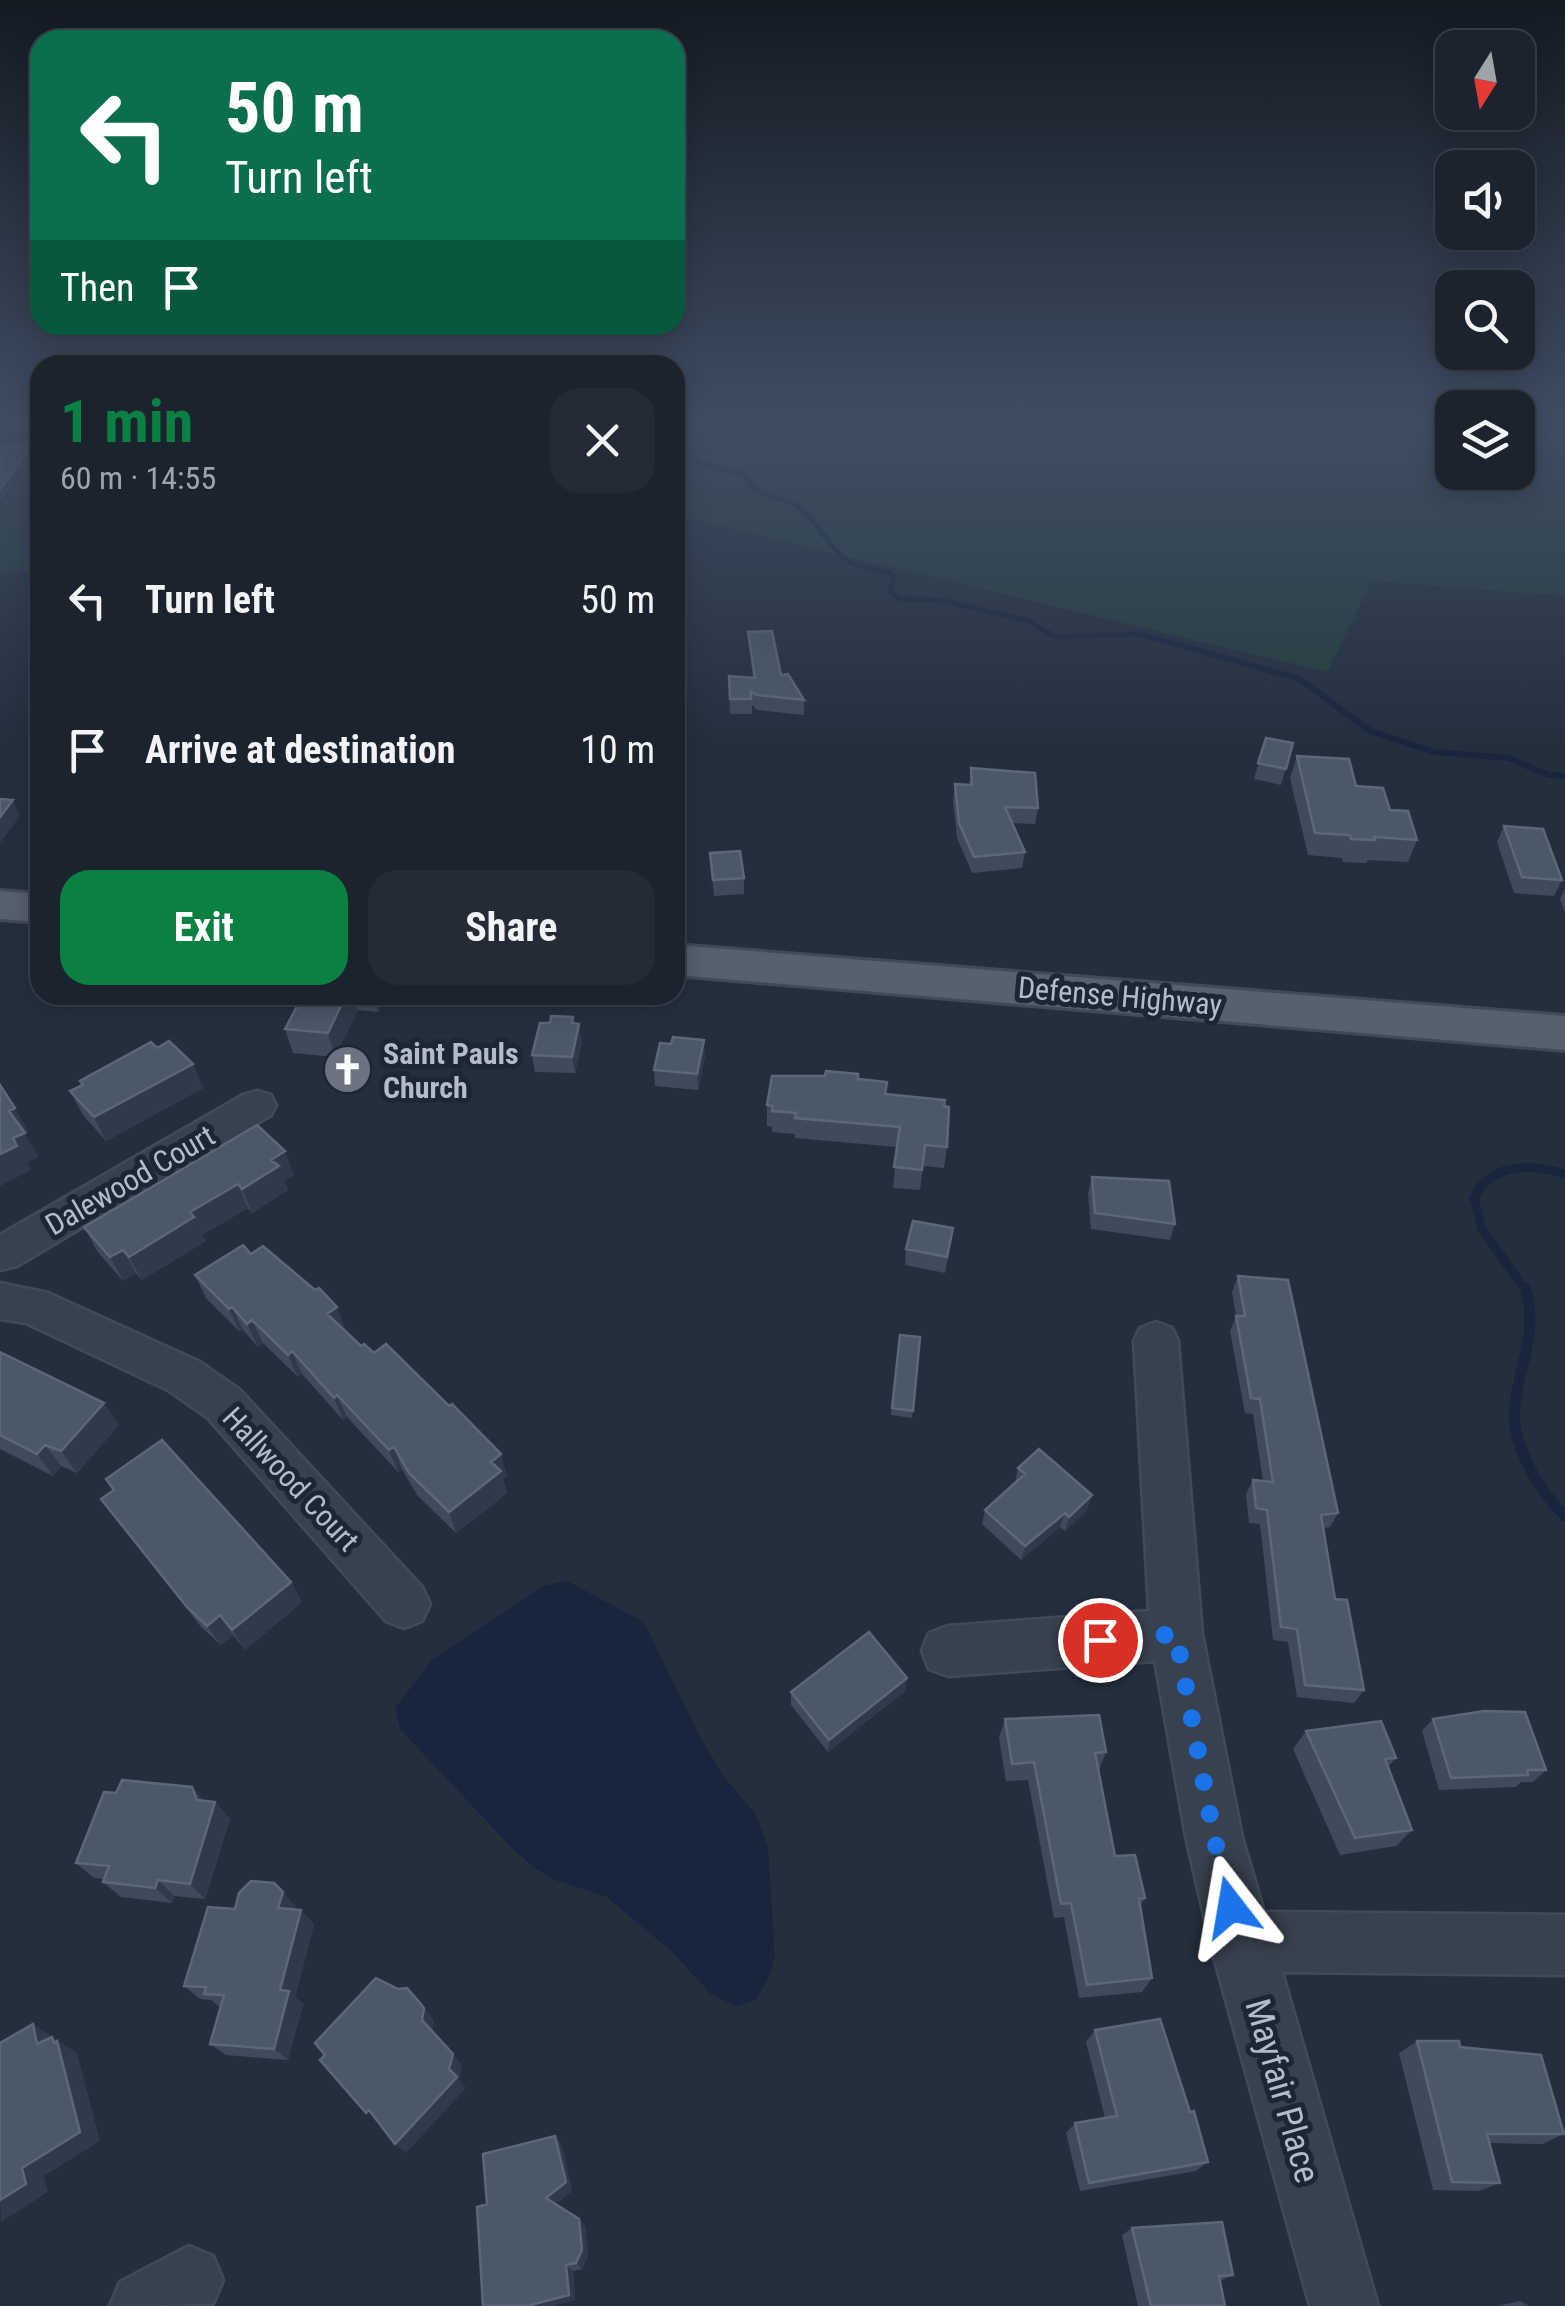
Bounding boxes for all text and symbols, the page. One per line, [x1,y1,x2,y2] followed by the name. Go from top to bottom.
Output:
[1435,30,1535,130] north arrow
[1435,30,1535,490] map controls
[225,67,364,149] text: 50 m
[60,70,190,200] icon: left
[1435,150,1535,250] button: sound
[225,151,373,204] text: Turn left
[154,260,209,315] icon: arrive
[60,266,134,310] text: Then
[1435,270,1535,370] button: search
[60,386,193,457] text: 1 min
[550,388,655,493] button: close
[1435,390,1535,490] button: layers
[60,459,216,497] text: 60 m · 14:55
[60,573,115,628] icon: left
[145,578,275,622] text: Turn left
[580,578,655,622] text: 50 m
[60,723,115,778] icon: arrive
[145,728,455,772] text: Arrive at destination
[580,728,655,772] text: 10 m
[60,870,348,985] button: Exit
[368,870,655,985] button: Share
[1017,970,1223,1022] street label: Defense Highway
[383,1036,519,1105] place label: Saint Pauls Church
[322,1044,374,1096] church icon: Saint Pauls Church
[39,1118,221,1242] street label: Dalewood Court
[216,1400,366,1558] street label: Hallwood Court
[1058,1598,1143,1683] pin
[1073,1613,1128,1668] icon: arrive
[1179,1855,1283,1959] position arrow
[1236,1994,1328,2188] street label: Mayfair Place

